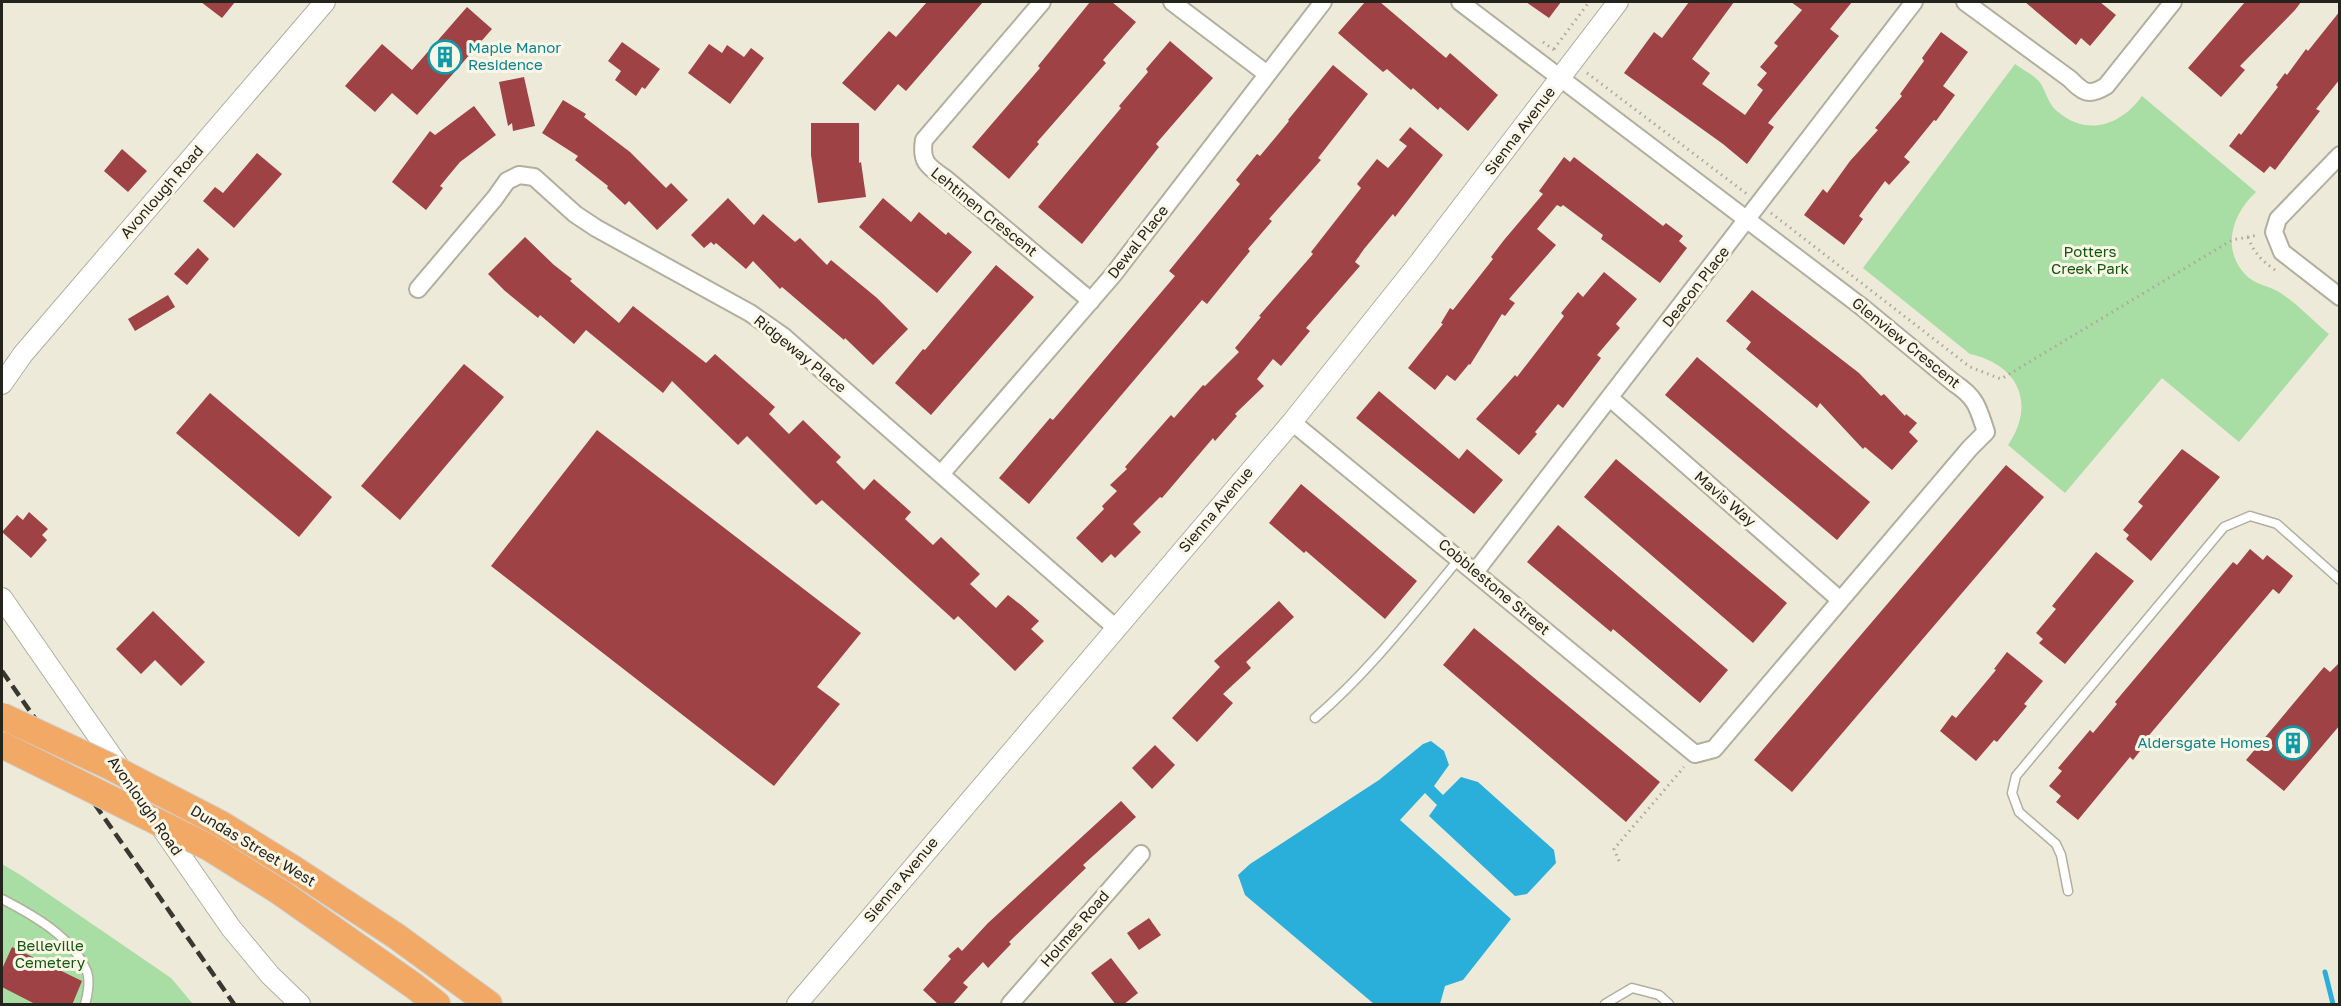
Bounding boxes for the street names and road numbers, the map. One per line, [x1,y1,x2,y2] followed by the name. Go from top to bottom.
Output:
[1480,82,1558,178] street label: Sienna Avenue
[116,141,206,241] street label: Avonlough Road
[928,163,1041,260] street label: Lehtinen Crescent
[1103,201,1172,282] street label: Dewal Place
[1658,242,1733,330] street label: Deacon Place
[1849,293,1964,391] street label: Glenview Crescent
[751,311,851,396] street label: Ridgeway Place
[1174,463,1256,556] street label: Sienna Avenue
[1691,467,1761,530] street label: Mavis Way
[1435,534,1554,638] street label: Cobblestone Street
[105,752,187,859] street label: Avonlough Road
[188,801,319,890] street label: Dundas Street West
[859,833,941,926] street label: Sienna Avenue
[1036,886,1112,970] street label: Holmes Road

